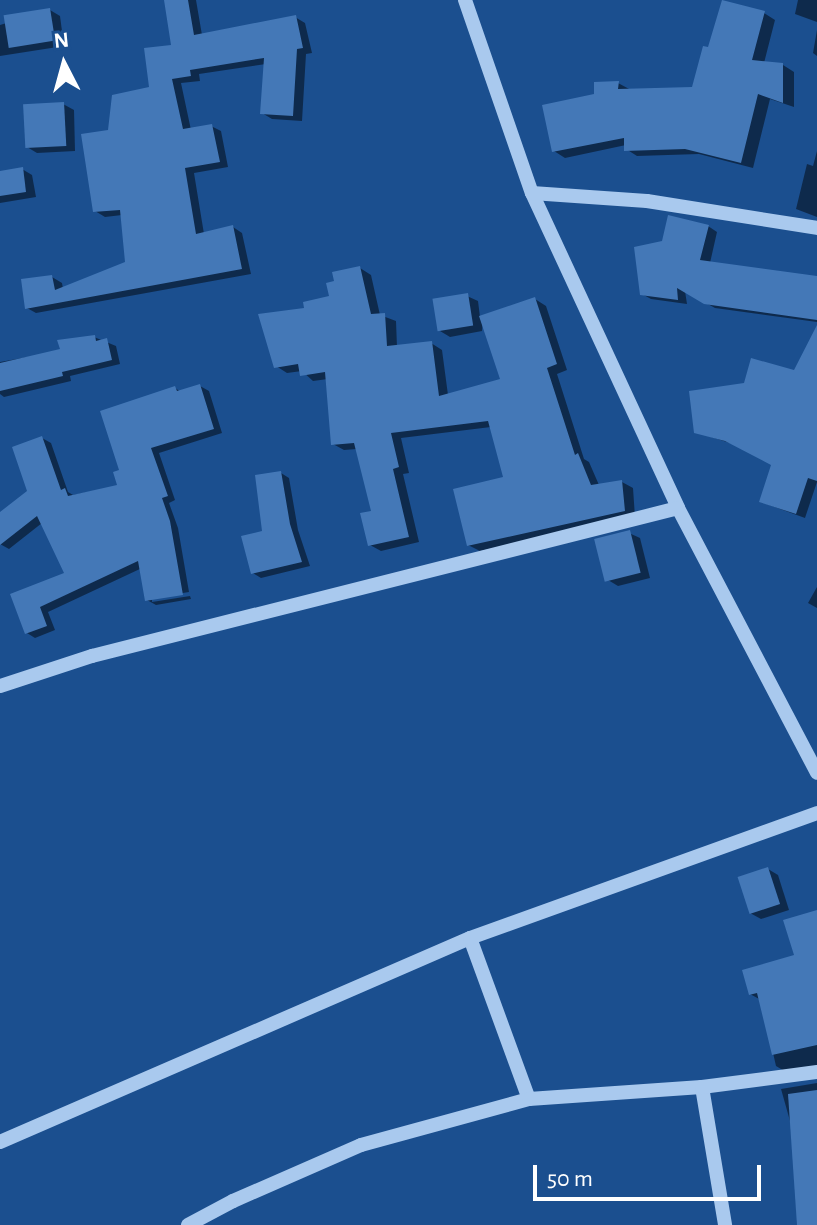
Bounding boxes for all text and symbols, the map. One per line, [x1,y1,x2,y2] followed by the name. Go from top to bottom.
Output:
[24,24,104,104] north arrow
[53,28,70,52] text: N
[537,1149,765,1199] scale bar
[547,1167,593,1191] text: 50 m

